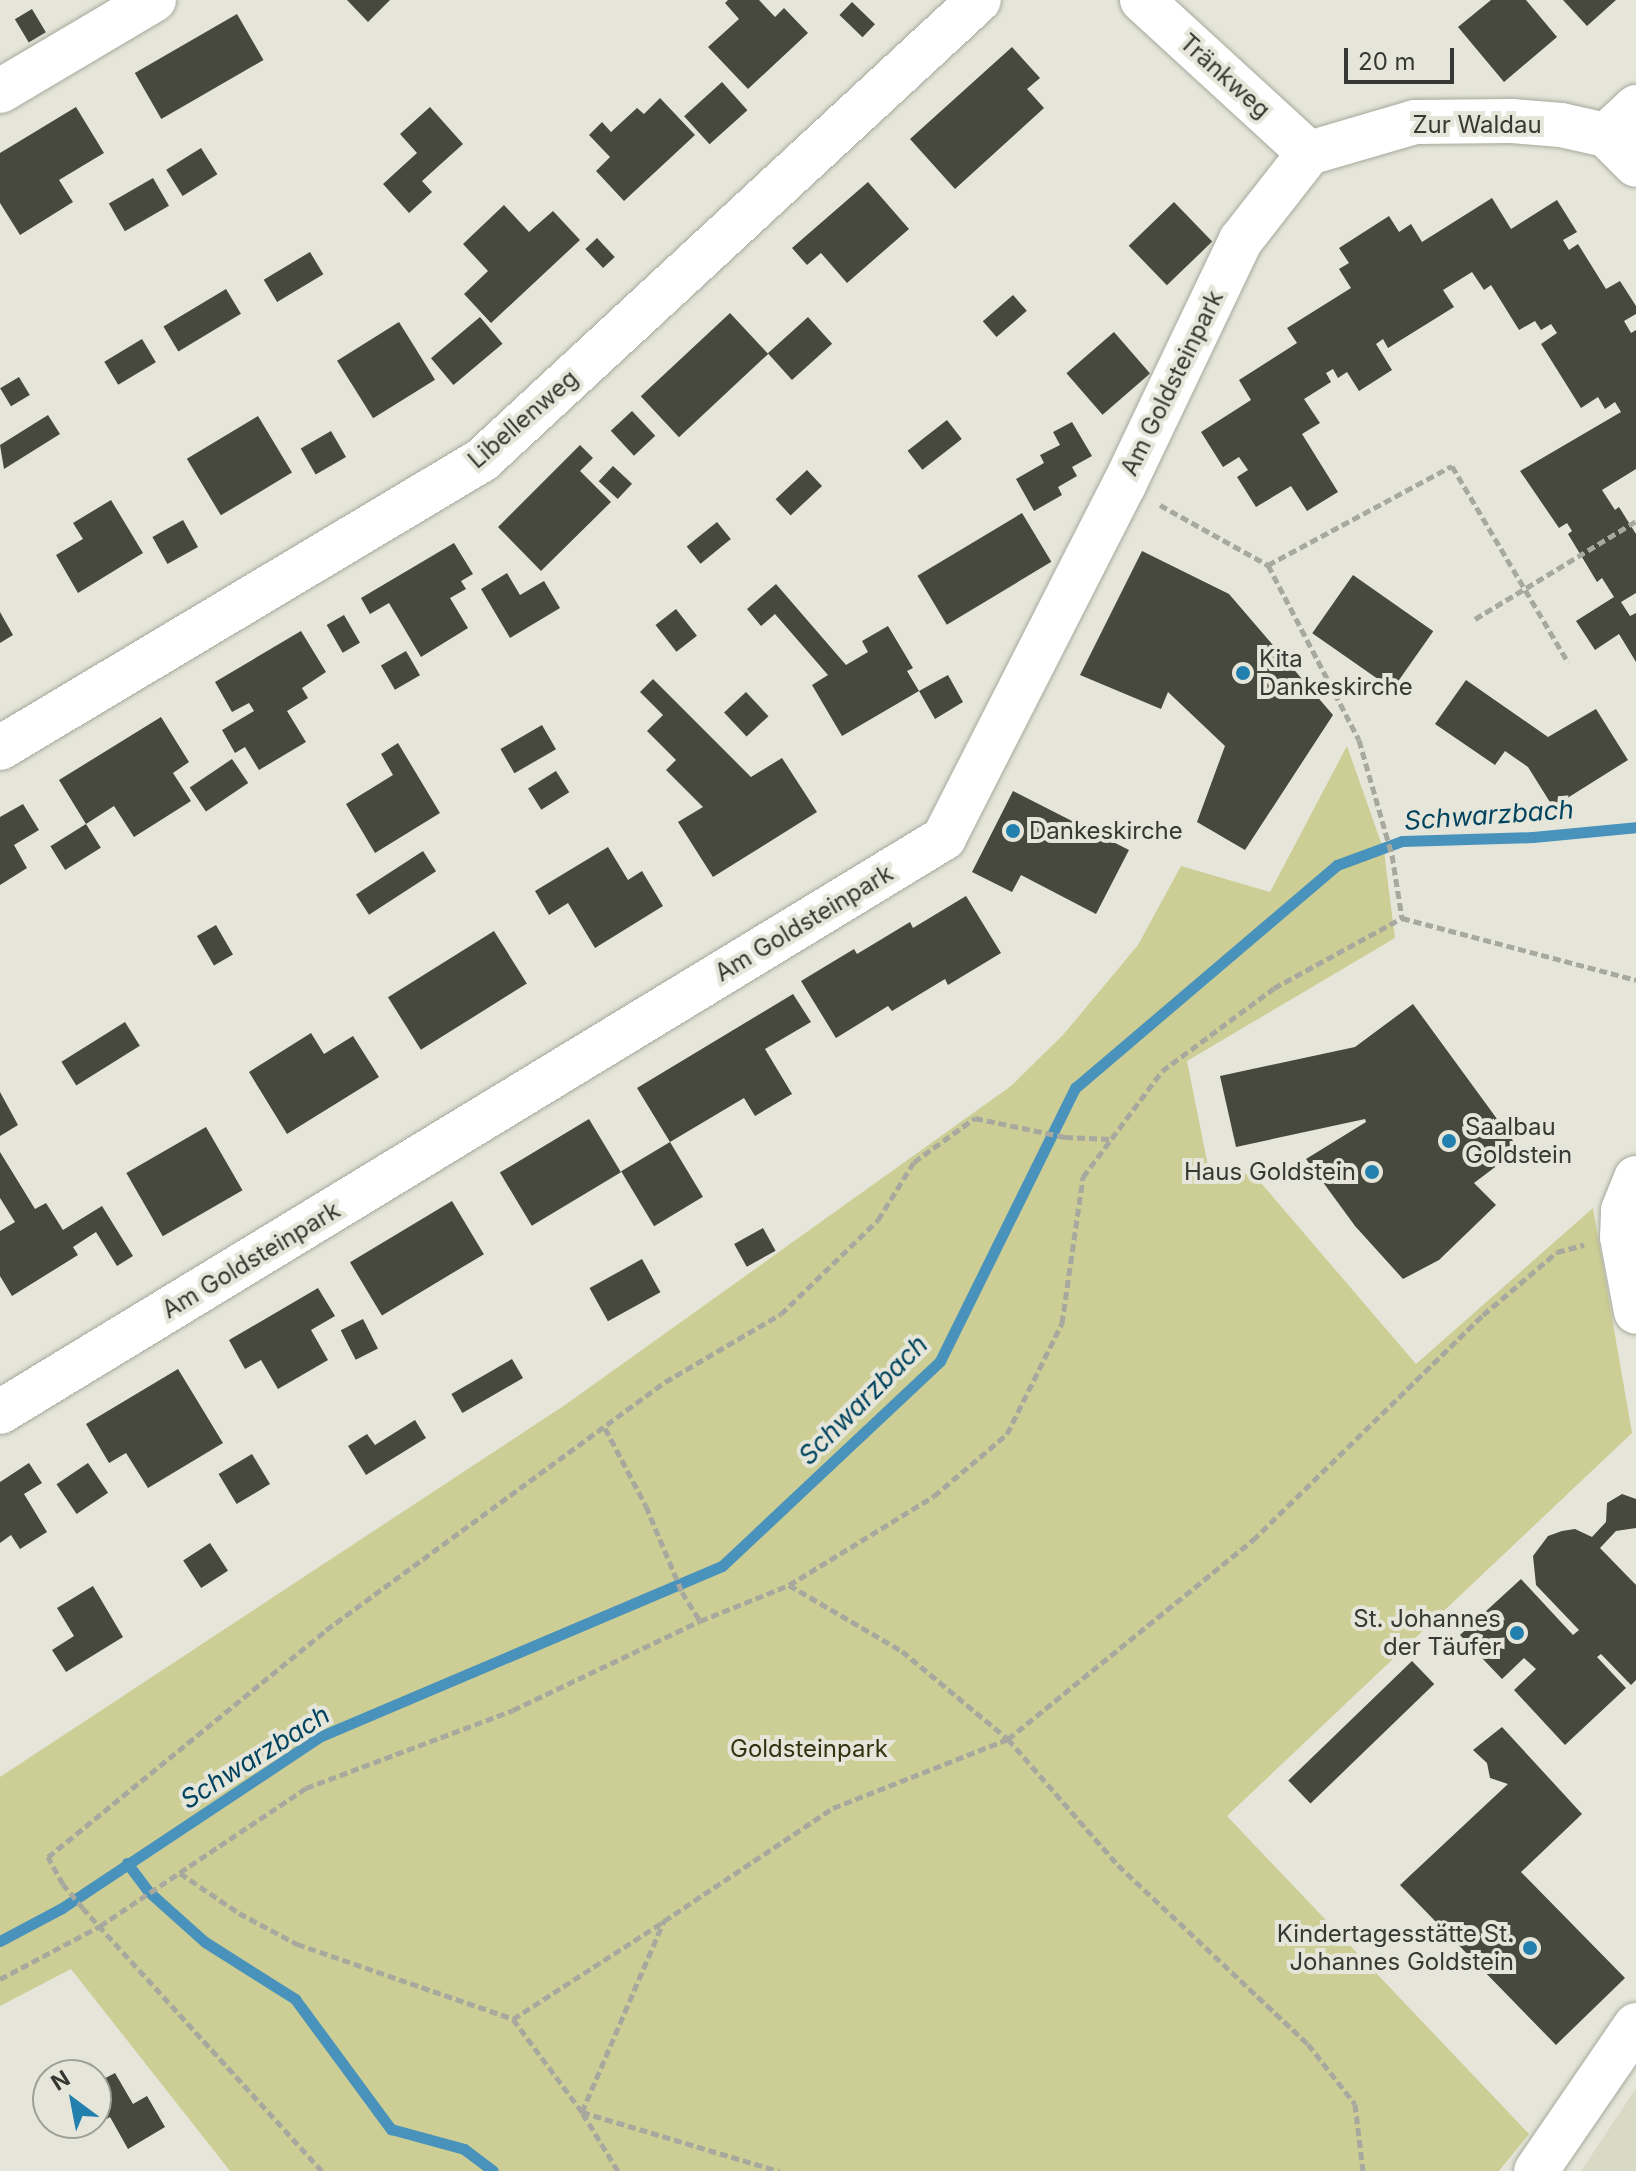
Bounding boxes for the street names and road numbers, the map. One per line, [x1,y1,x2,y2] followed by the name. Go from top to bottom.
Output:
[1174,28,1276,124] street label: Tränkweg
[1412,111,1542,139] street label: Zur Waldau
[1115,286,1229,480] street label: Am Goldsteinpark
[462,364,584,474] street label: Libellenweg
[710,859,898,987] street label: Am Goldsteinpark
[157,1196,345,1324] street label: Am Goldsteinpark

